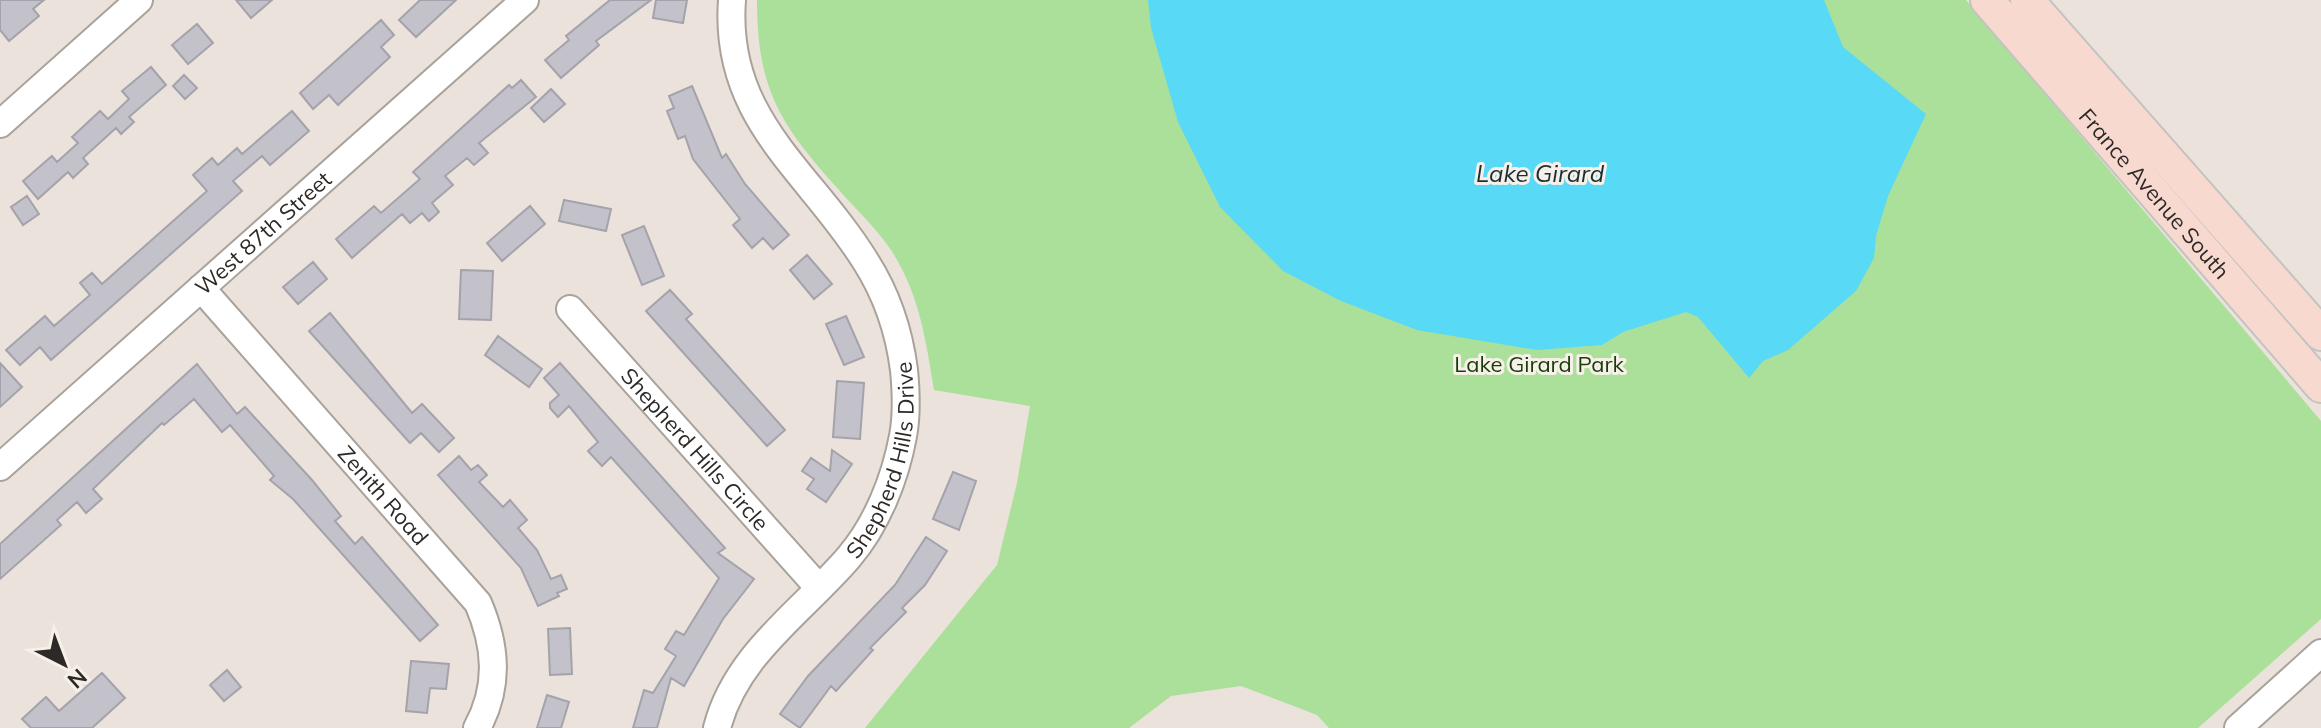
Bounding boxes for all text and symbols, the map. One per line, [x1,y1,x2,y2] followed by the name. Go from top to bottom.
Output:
[2073,103,2236,285] street label: France Avenue South
[1476,158,1605,188] water label: Lake Girard
[189,165,337,301] street label: West 87th Street
[1454,350,1624,378] park label: Lake Girard Park
[839,360,920,564] street label: Shepherd Hills Drive
[615,362,775,537] street label: Shepherd Hills Circle
[332,440,434,551] street label: Zenith Road
[24,624,104,704] north arrow
[62,663,93,695] text: N

